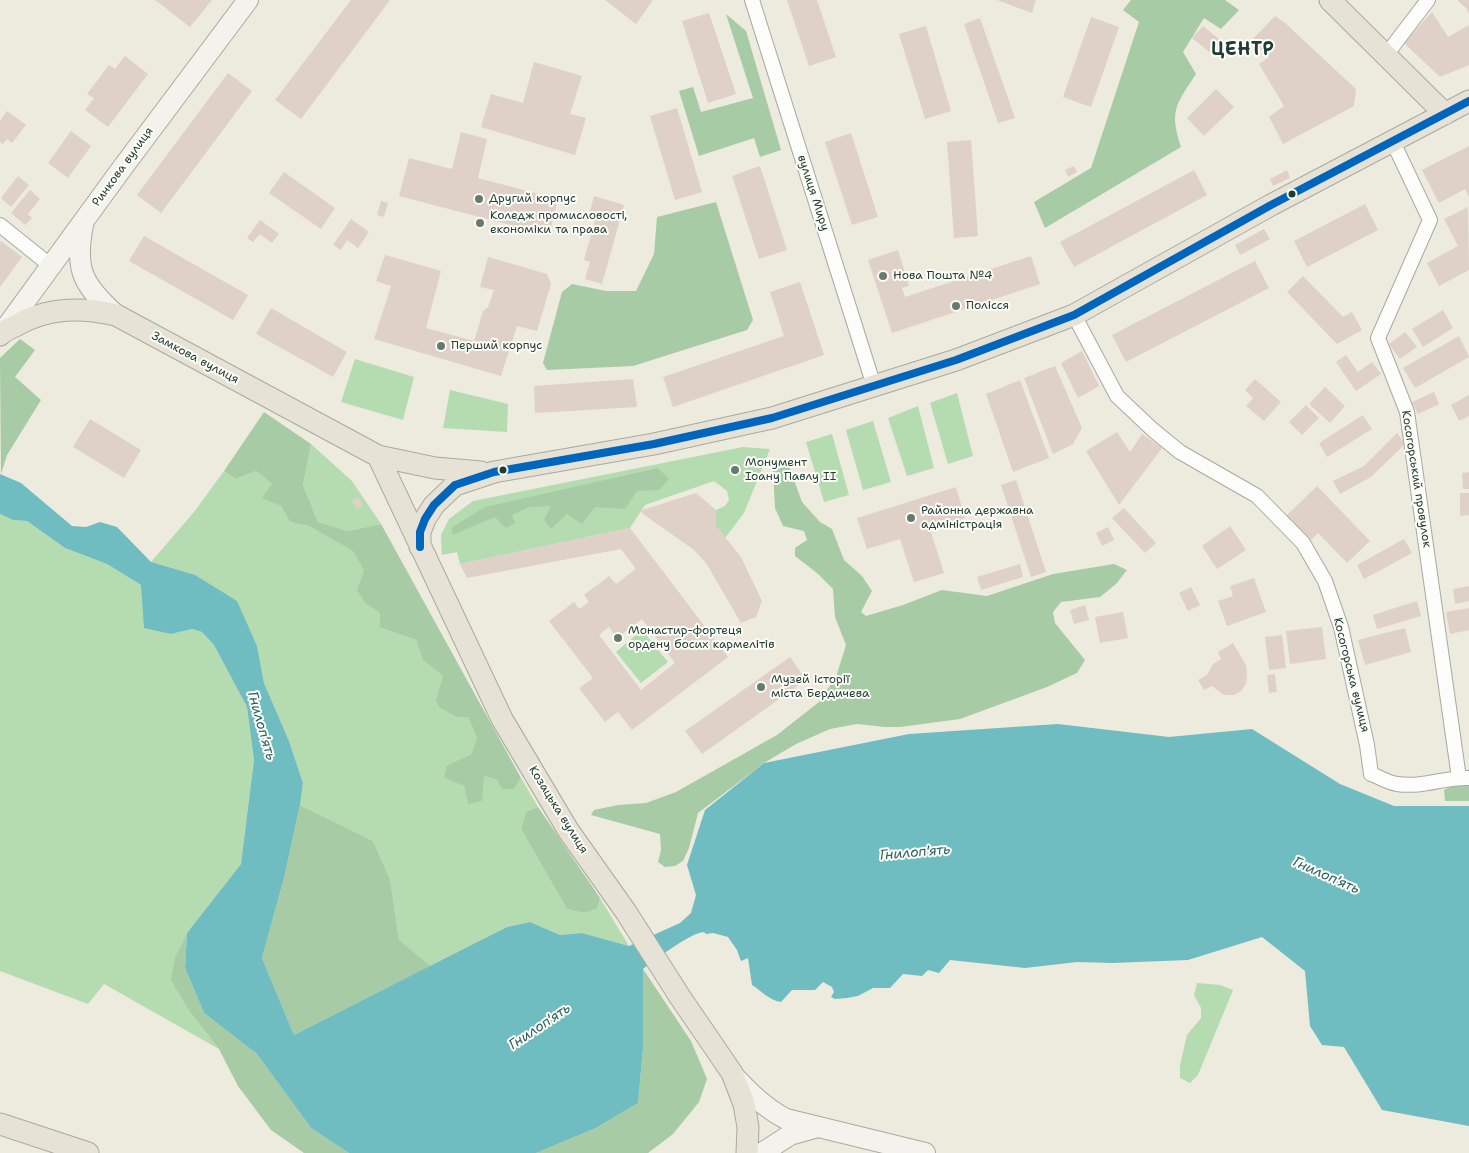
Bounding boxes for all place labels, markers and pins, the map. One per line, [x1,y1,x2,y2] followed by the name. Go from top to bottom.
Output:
[1287,189,1297,199] unlabelled marker
[489,192,576,206] place label: Другий корпус
[473,193,485,205] marker: Другий корпус
[490,209,627,237] place label: Коледж промисловості, економіки та права
[474,217,486,229] marker: Коледж промисловості, економіки та права
[893,269,992,283] place label: Нова Пошта №4
[877,270,889,282] marker: Нова Пошта №4
[966,299,1009,313] place label: Полісся
[950,300,962,312] marker: Полісся
[451,339,542,353] place label: Перший корпус
[435,340,447,352] marker: Перший корпус
[745,456,836,484] place label: Монумент Іоану Павлу ІІ
[729,464,741,476] marker: Монумент Іоану Павлу ІІ
[498,465,508,475] unlabelled marker
[921,504,1034,532] place label: Районна державна адміністрація
[905,512,917,524] marker: Районна державна адміністрація
[628,624,775,652] place label: Монастир-фортеця ордену босих кармелітів
[612,632,624,644] marker: Монастир-фортеця ордену босих кармелітів
[771,673,869,701] place label: Музей історії міста Бердичева
[755,681,767,693] marker: Музей історії міста Бердичева

